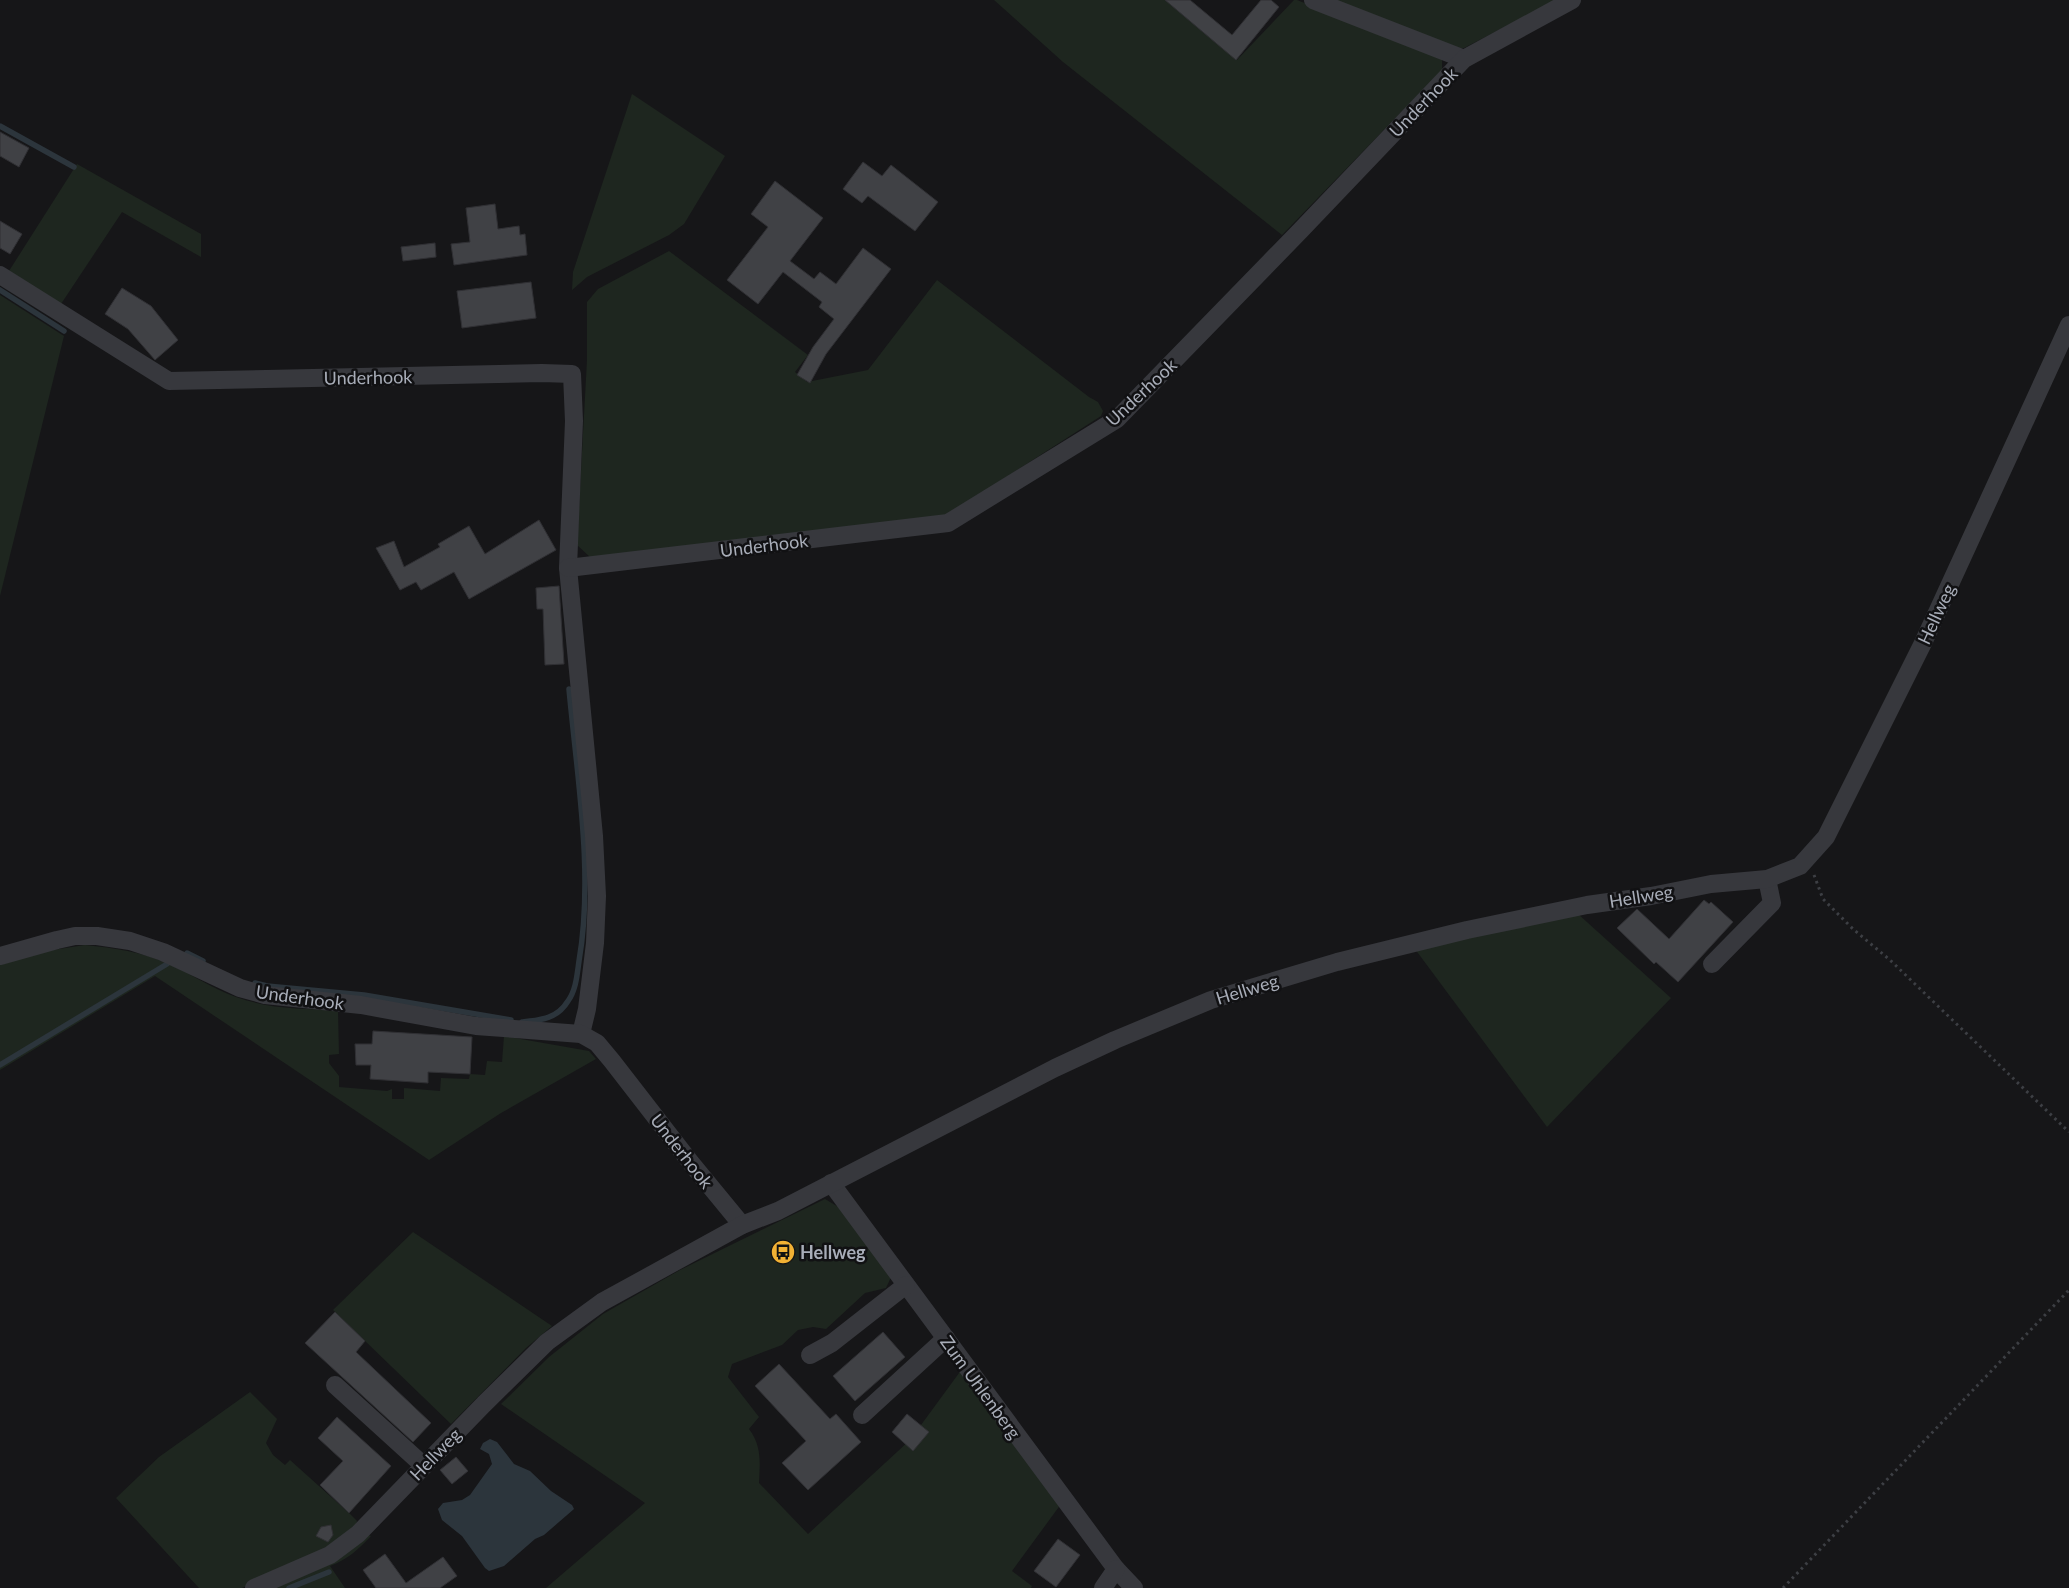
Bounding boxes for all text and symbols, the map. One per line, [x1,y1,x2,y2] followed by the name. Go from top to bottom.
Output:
[1384,62,1462,142] street label: Underhook
[1101,353,1182,430] street label: Underhook
[323,365,413,389] street label: Underhook
[719,529,810,561] street label: Underhook
[1912,580,1960,648] street label: Hellweg
[1608,880,1674,912] street label: Hellweg
[1213,969,1281,1009] street label: Hellweg
[255,980,346,1014] street label: Underhook
[646,1109,719,1193] street label: Underhook
[770,1239,796,1265] bus stop icon: Hellweg
[800,1241,866,1263] place label: Hellweg
[936,1331,1026,1443] street label: Zum Uhlenberg
[405,1423,465,1485] street label: Hellweg

